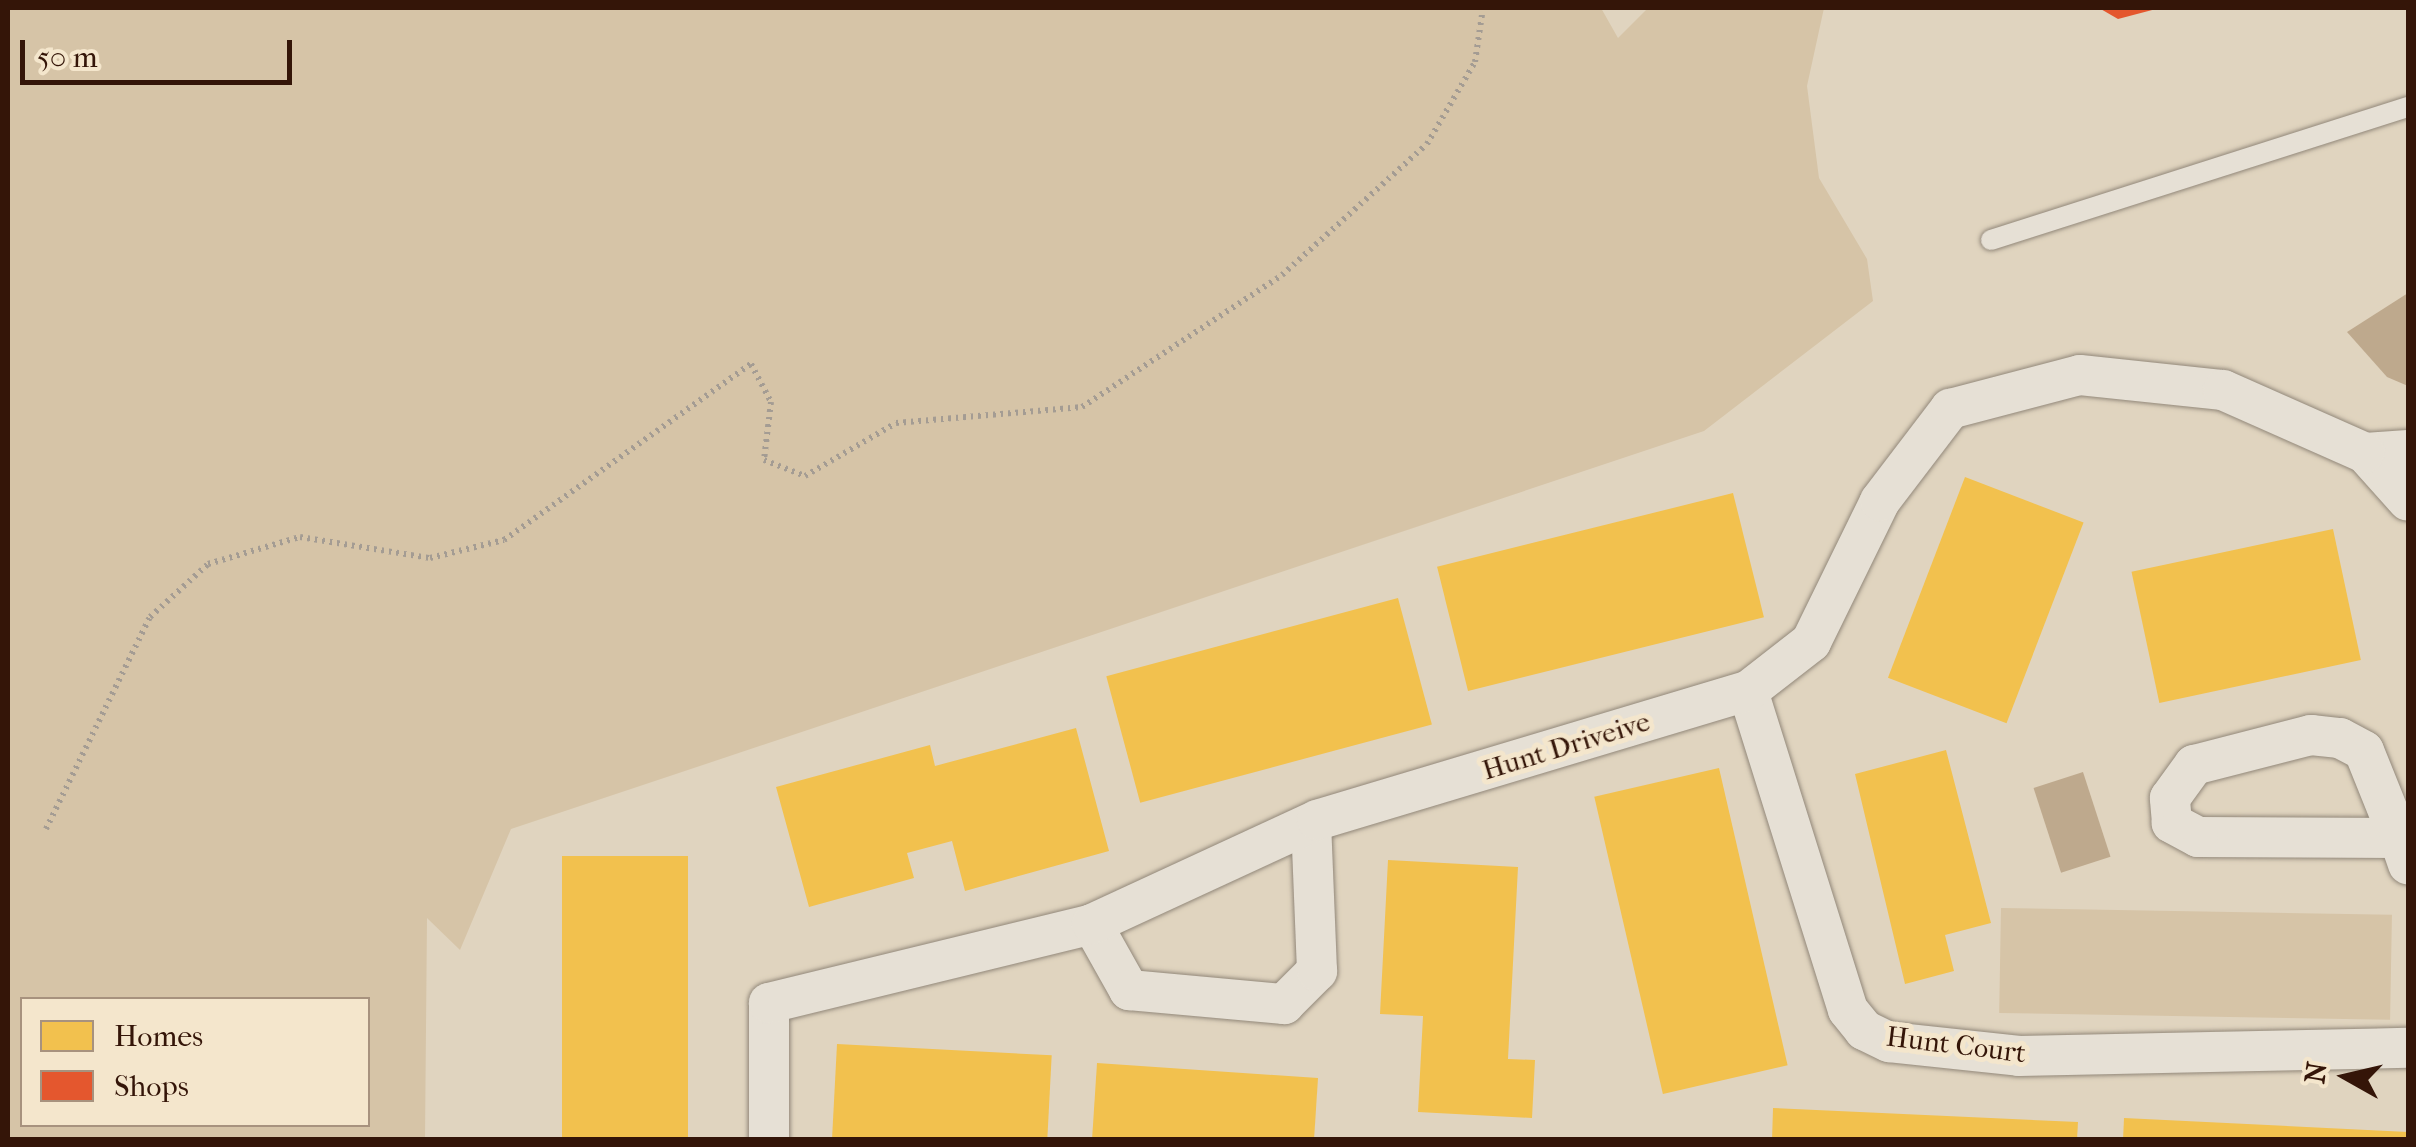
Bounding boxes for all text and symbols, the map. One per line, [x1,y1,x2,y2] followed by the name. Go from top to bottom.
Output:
[25,20,298,82] scale bar
[37,40,98,75] text: 50 m
[1478,705,1654,787] street label: Hunt Driveive
[20,997,370,1127] legend
[114,1019,203,1054] text: Homes
[1884,1020,2028,1070] street label: Hunt Court
[2296,1027,2396,1127] north arrow
[2298,1060,2334,1086] text: N
[114,1069,189,1104] text: Shops

